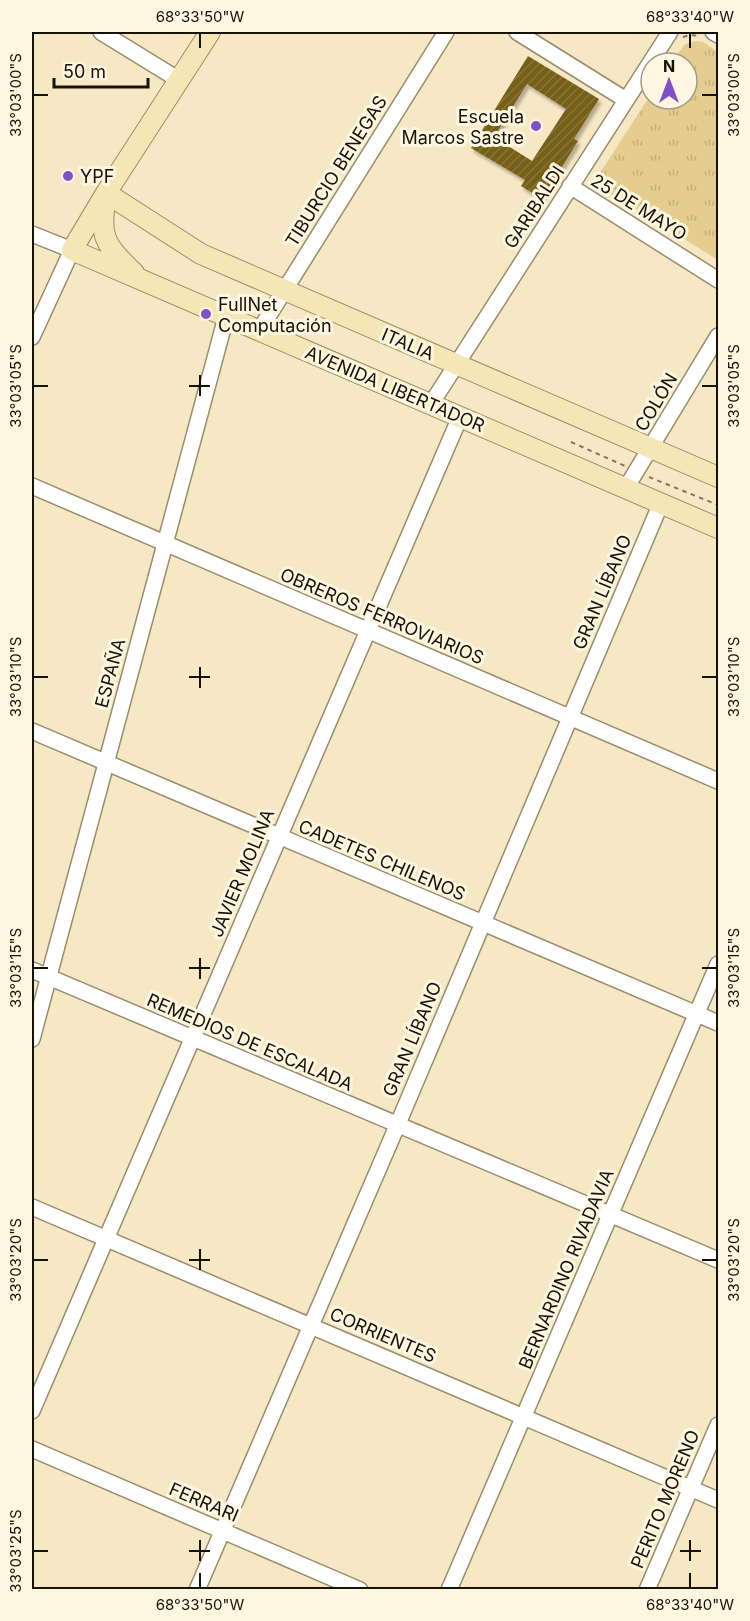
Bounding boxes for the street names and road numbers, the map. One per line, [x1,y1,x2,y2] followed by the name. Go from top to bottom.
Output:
[281,92,391,250] street label: TIBURCIO BENEGAS
[500,162,568,252] street label: GARIBALDI
[587,169,691,245] street label: 25 DE MAYO
[379,324,437,364] street label: ITALIA
[302,342,488,436] street label: AVENIDA LIBERTADOR
[630,369,681,435] street label: COLÓN
[567,531,636,653] street label: GRAN LÍBANO
[277,564,487,668] street label: OBREROS FERROVIARIOS
[90,636,129,710] street label: ESPAÑA
[206,806,278,940] street label: JAVIER MOLINA
[295,815,469,905] street label: CADETES CHILENOS
[377,978,446,1100] street label: GRAN LÍBANO
[144,989,356,1095] street label: REMEDIOS DE ESCALADA
[514,1166,618,1372] street label: BERNARDINO RIVADAVIA
[327,1303,439,1367] street label: CORRIENTES
[626,1427,704,1571] street label: PERITO MORENO
[166,1478,242,1526] street label: FERRARI

